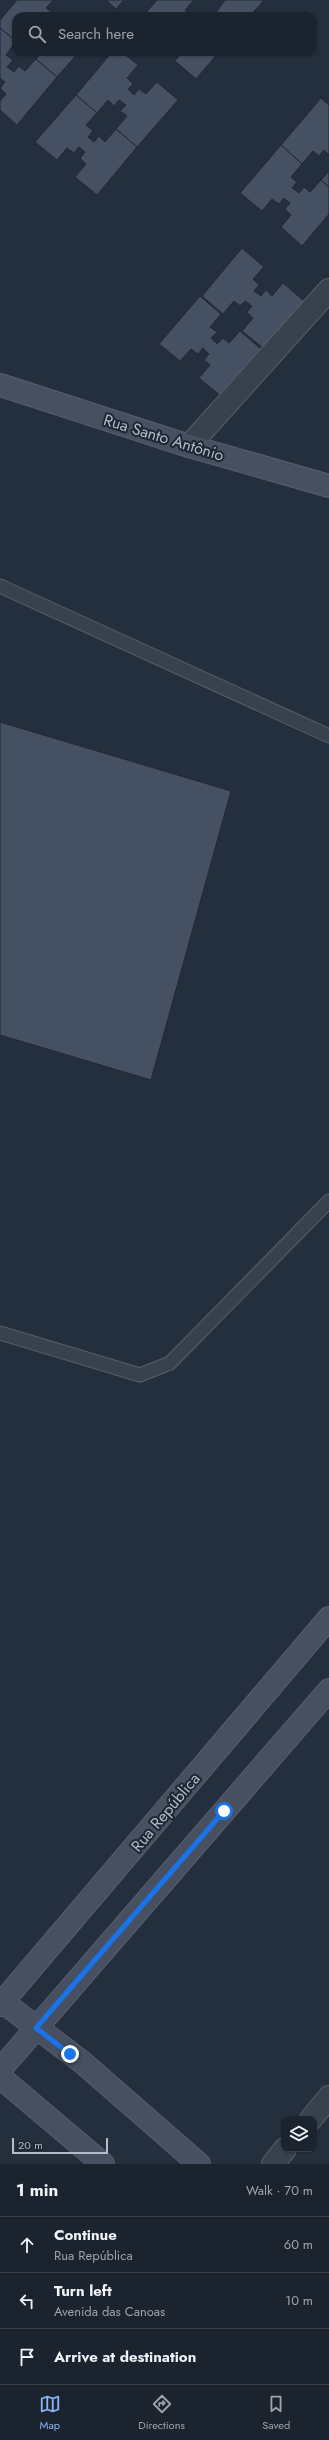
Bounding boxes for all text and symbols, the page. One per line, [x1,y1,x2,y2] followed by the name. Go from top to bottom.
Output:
[12,12,317,56] search box
[26,23,48,45] icon: search
[58,23,134,45] text: Search here
[101,408,227,467] street label: Rua Santo Antônio
[125,1768,205,1857] street label: Rua República
[215,1802,233,1820] route start
[61,2045,79,2063] route end
[281,2116,317,2152] map controls
[281,2116,317,2152] button: layers
[12,2136,108,2155] scale bar
[18,2137,43,2153] text: 20 m
[16,2178,58,2202] text: 1 min
[246,2181,313,2200] text: Walk · 70 m
[54,2224,117,2246] text: Continue
[16,2234,38,2256] icon: ahead
[284,2235,313,2254] text: 60 m
[54,2246,133,2265] text: Rua República
[54,2280,112,2302] text: Turn left
[16,2290,38,2312] icon: left
[285,2291,313,2310] text: 10 m
[54,2302,165,2321] text: Avenida das Canoas
[16,2346,38,2368] icon: arrive
[54,2346,196,2368] text: Arrive at destination
[39,2393,61,2433] tab: Map
[138,2393,185,2433] tab: Directions
[262,2393,290,2433] tab: Saved

